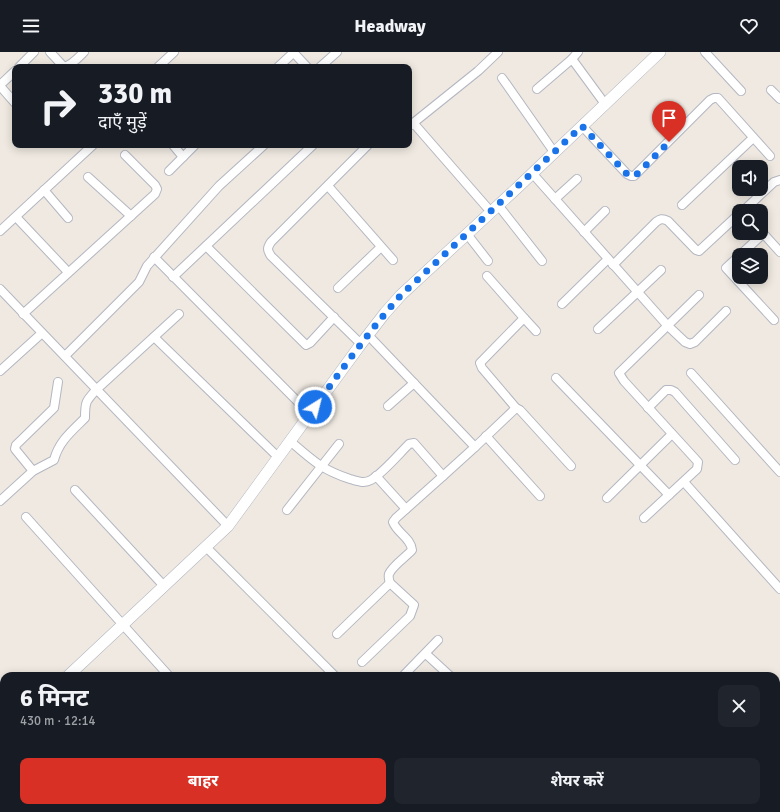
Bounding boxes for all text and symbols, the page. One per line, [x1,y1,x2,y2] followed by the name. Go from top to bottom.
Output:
[20,15,42,37] icon: menu
[354,15,426,37] text: Headway
[738,15,760,37] icon: heart
[98,77,172,111] text: 330 m
[32,80,84,132] icon: right
[652,101,686,142] pin
[658,107,680,129] icon: arrive
[98,111,147,133] text: दाएँ मुड़ें
[732,160,768,284] map controls
[732,160,768,196] button: sound
[732,204,768,240] button: search
[732,248,768,284] button: layers
[294,386,336,428] position arrow
[20,683,89,713] text: 6 मिनट
[718,685,760,727] button: close
[20,713,96,729] text: 430 m · 12:14
[20,758,386,804] button: बाहर
[394,758,760,804] button: शेयर करें

